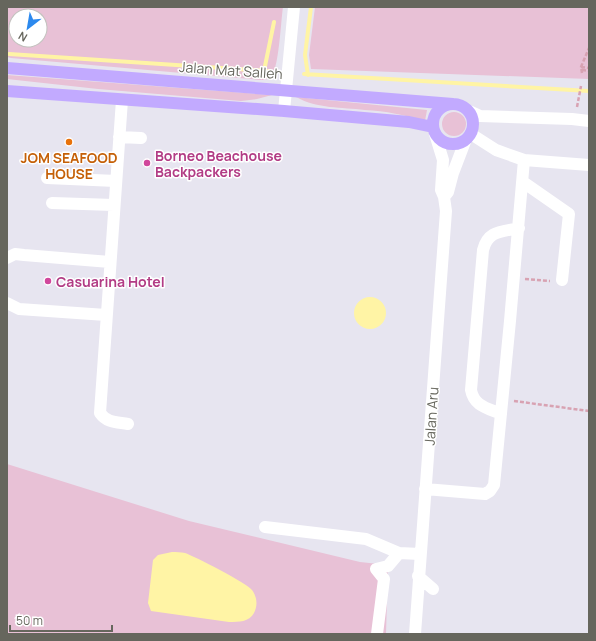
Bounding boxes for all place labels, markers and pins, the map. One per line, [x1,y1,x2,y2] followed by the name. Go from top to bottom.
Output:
[64,137,74,147] marker: JOM SEAFOOD HOUSE
[155,146,282,181] place label: Borneo Beachouse Backpackers
[20,148,118,183] place label: JOM SEAFOOD HOUSE
[142,158,152,168] marker: Borneo Beachouse Backpackers
[56,272,165,291] place label: Casuarina Hotel
[43,276,53,286] marker: Casuarina Hotel

